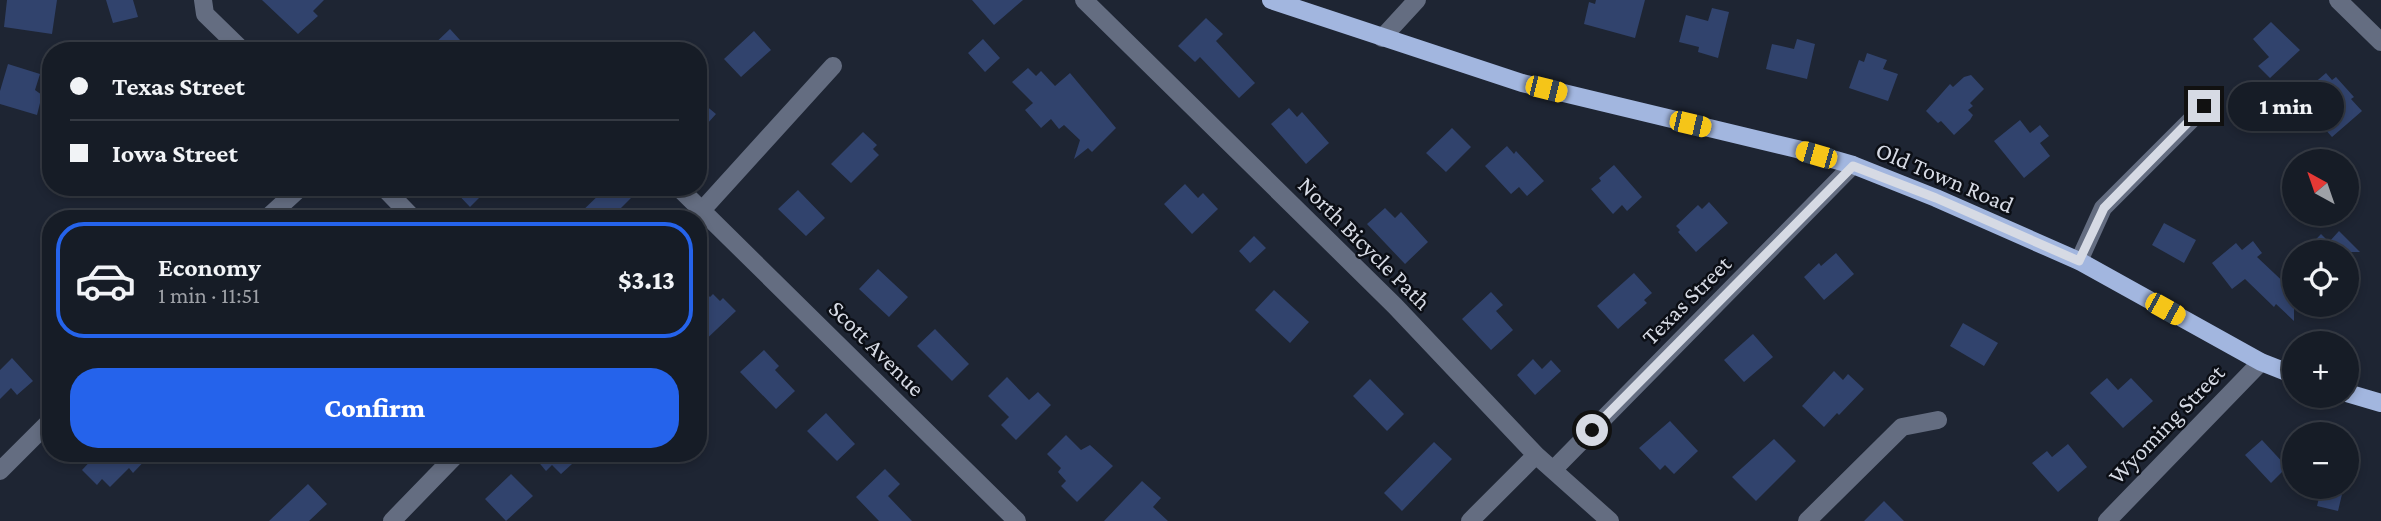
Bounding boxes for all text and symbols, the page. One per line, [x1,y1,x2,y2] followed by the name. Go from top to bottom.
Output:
[112,72,245,101] text: Texas Street
[1524,74,1569,104] car
[2228,82,2344,130] callout: 1 min
[2188,90,2220,122] route end
[2259,93,2313,119] text: 1 min
[1668,109,1713,139] car
[1872,136,2018,218] street label: Old Town Road
[112,139,238,168] text: Iowa Street
[1793,139,1840,171] car
[2282,149,2359,226] north arrow
[2282,149,2359,499] map controls
[1293,171,1437,315] street label: North Bicycle Path
[2282,240,2359,317] button: locate
[74,249,137,312] icon: car
[1636,249,1737,350] street label: Texas Street
[158,253,261,282] text: Economy
[618,266,675,295] text: $3.13
[158,282,260,308] text: 1 min · 11:51
[2142,290,2189,328] car
[824,295,930,401] street label: Scott Avenue
[2282,331,2359,408] button: +
[2102,358,2230,489] street label: Wyoming Street
[70,368,679,448] button: Confirm
[1576,414,1608,446] route start
[2282,422,2359,499] button: −

